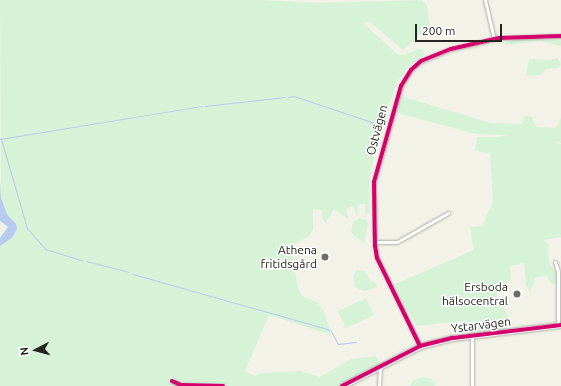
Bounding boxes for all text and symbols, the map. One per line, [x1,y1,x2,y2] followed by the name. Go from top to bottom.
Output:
[417,16,504,42] scale bar
[422,24,455,37] text: 200 m
[363,103,391,157] street label: Ostvägen
[260,243,317,271] place label: Athena fritidsgård
[320,252,330,262] marker: Athena fritidsgård
[442,280,508,308] place label: Ersboda hälsocentral
[511,288,523,300] marker: Ersboda hälsocentral
[450,314,512,336] street label: Ystarvägen
[16,330,56,370] north arrow
[18,347,30,356] text: N

